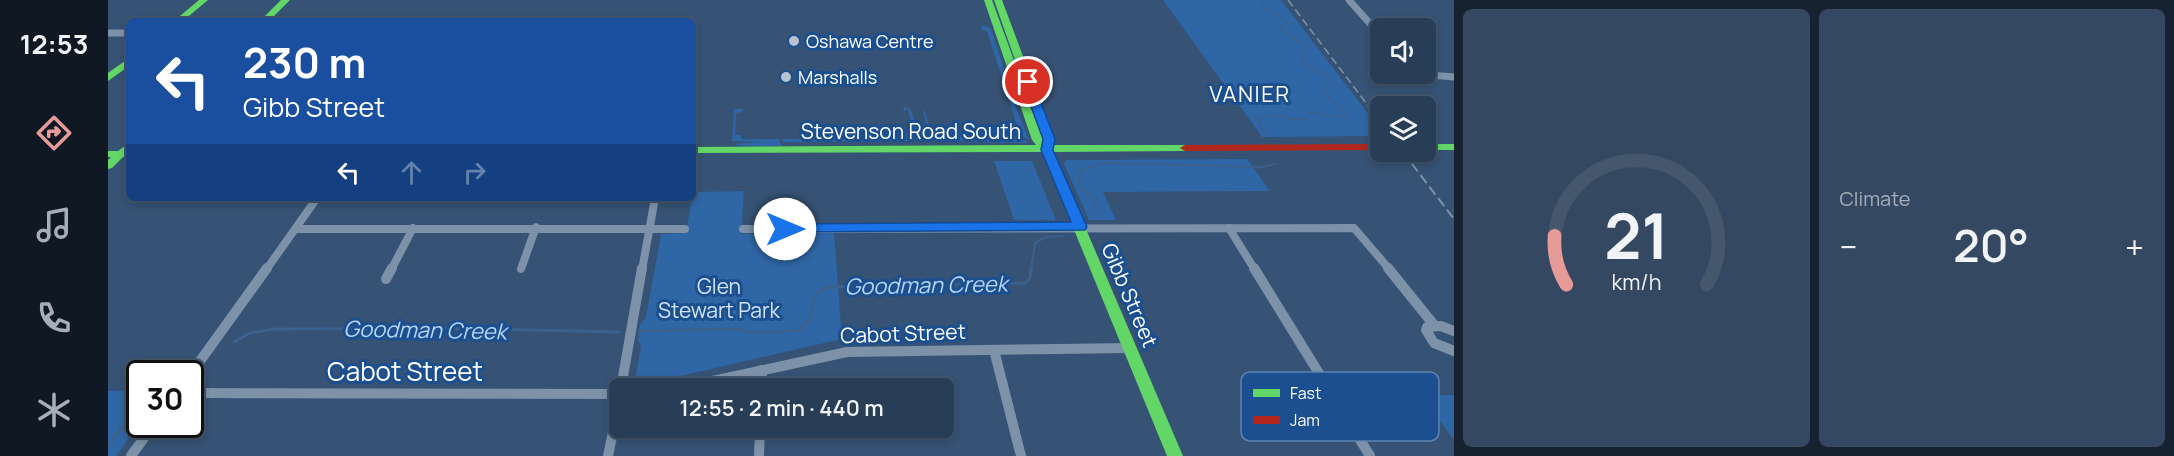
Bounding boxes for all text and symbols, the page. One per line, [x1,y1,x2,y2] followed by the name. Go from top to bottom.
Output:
[1370,18,1436,162] map controls
[1370,18,1436,84] button: sound
[20,25,88,62] text: 12:53
[806,29,934,53] place label: Oshawa Centre
[243,33,366,91] text: 230 m
[787,34,801,48] marker: Oshawa Centre
[144,42,222,120] icon: left
[1002,56,1053,107] pin
[798,65,877,89] place label: Marshalls
[1011,65,1044,98] icon: arrive
[779,70,793,84] marker: Marshalls
[1209,79,1291,109] district label: VANIER
[243,88,385,125] text: Gibb Street
[1370,96,1436,162] button: layers
[33,112,75,154] icon: directions
[801,117,1021,145] street label: Stevenson Road South
[332,156,365,189] icon: left
[395,156,428,189] icon: ahead
[458,156,491,189] icon: right
[1840,185,1911,212] text: Climate
[1604,192,1668,278] text: 21
[753,197,817,261] position arrow
[33,204,75,246] icon: music
[1953,214,2029,276] text: 20°
[1840,224,1857,269] text: −
[2125,224,2144,269] text: +
[1096,239,1164,351] street label: Gibb Street
[1611,267,1661,296] text: km/h
[844,269,1011,301] water label: Goodman Creek
[658,272,781,324] park label: Glen Stewart Park
[33,297,75,339] icon: phone
[343,314,510,346] water label: Goodman Creek
[840,317,966,349] street label: Cabot Street
[327,353,483,389] street label: Cabot Street
[126,360,204,438] speed limit sign: 30
[1241,372,1439,441] legend
[1290,382,1321,404] text: Fast
[33,389,75,431] icon: climate
[679,393,884,423] text: 12:55 · 2 min · 440 m
[1290,409,1320,431] text: Jam

